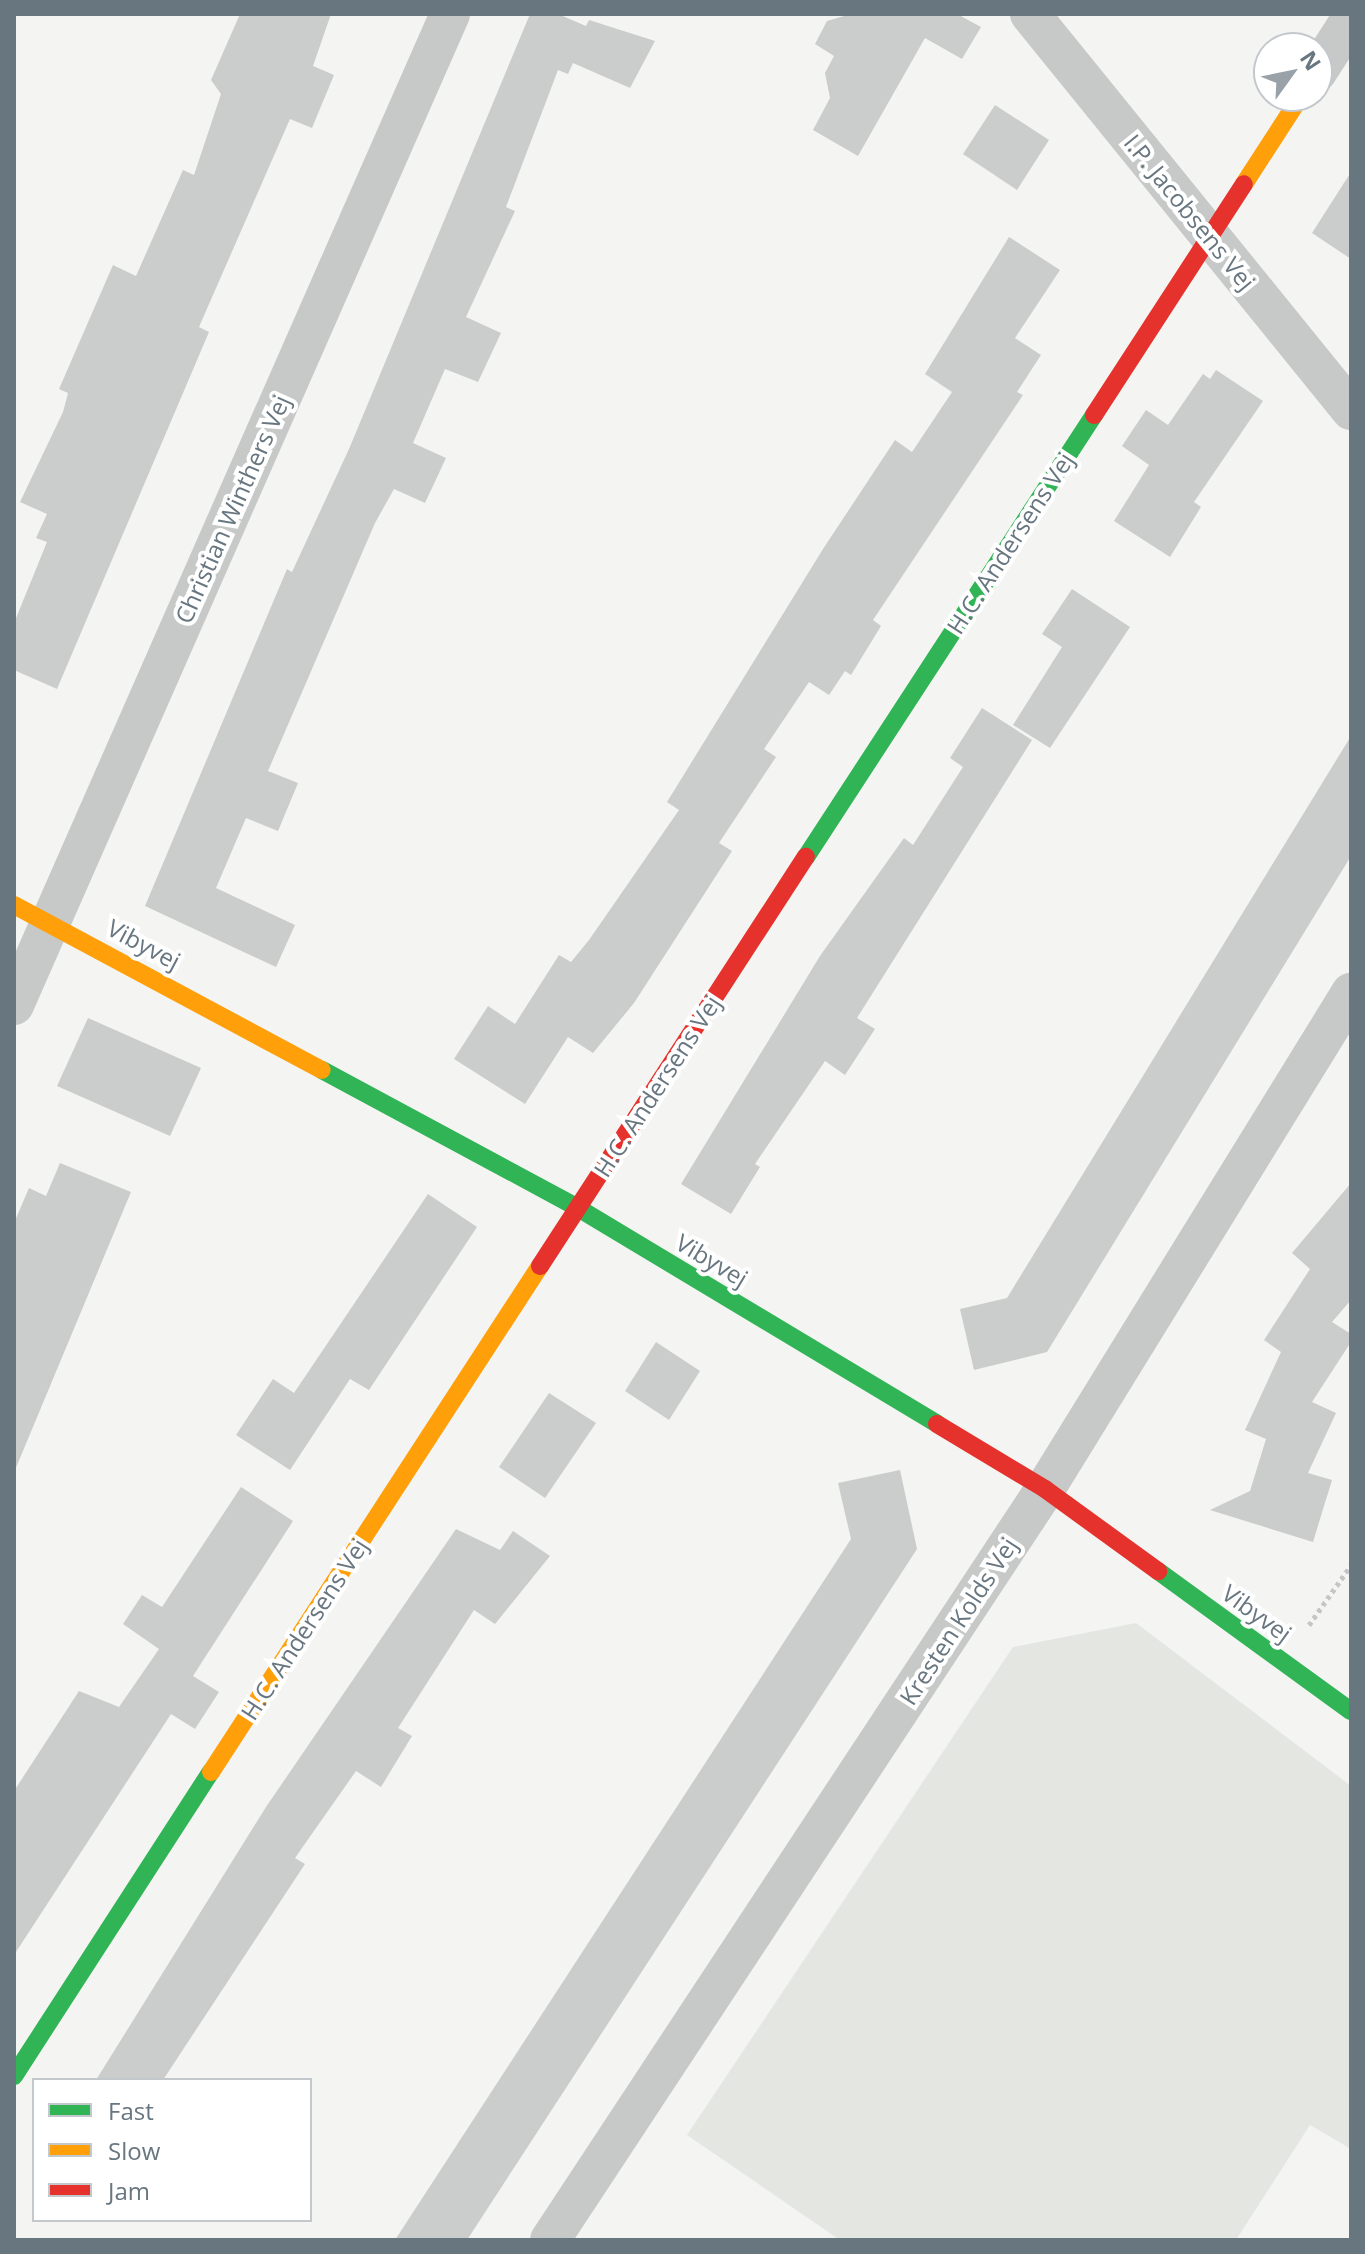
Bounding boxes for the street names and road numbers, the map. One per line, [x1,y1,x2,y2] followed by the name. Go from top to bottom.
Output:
[1119,129,1261,295] street label: I.P. Jacobsens Vej
[169,390,295,628] street label: Christian Winthers Vej
[941,447,1079,639] street label: H.C. Andersens Vej
[103,913,185,975] street label: Vibyvej
[588,990,726,1182] street label: H.C. Andersens Vej
[671,1227,753,1293] street label: Vibyvej
[893,1532,1023,1710] street label: Kresten Kolds Vej
[235,1533,373,1725] street label: H.C. Andersens Vej
[1217,1578,1297,1648] street label: Vibyvej

